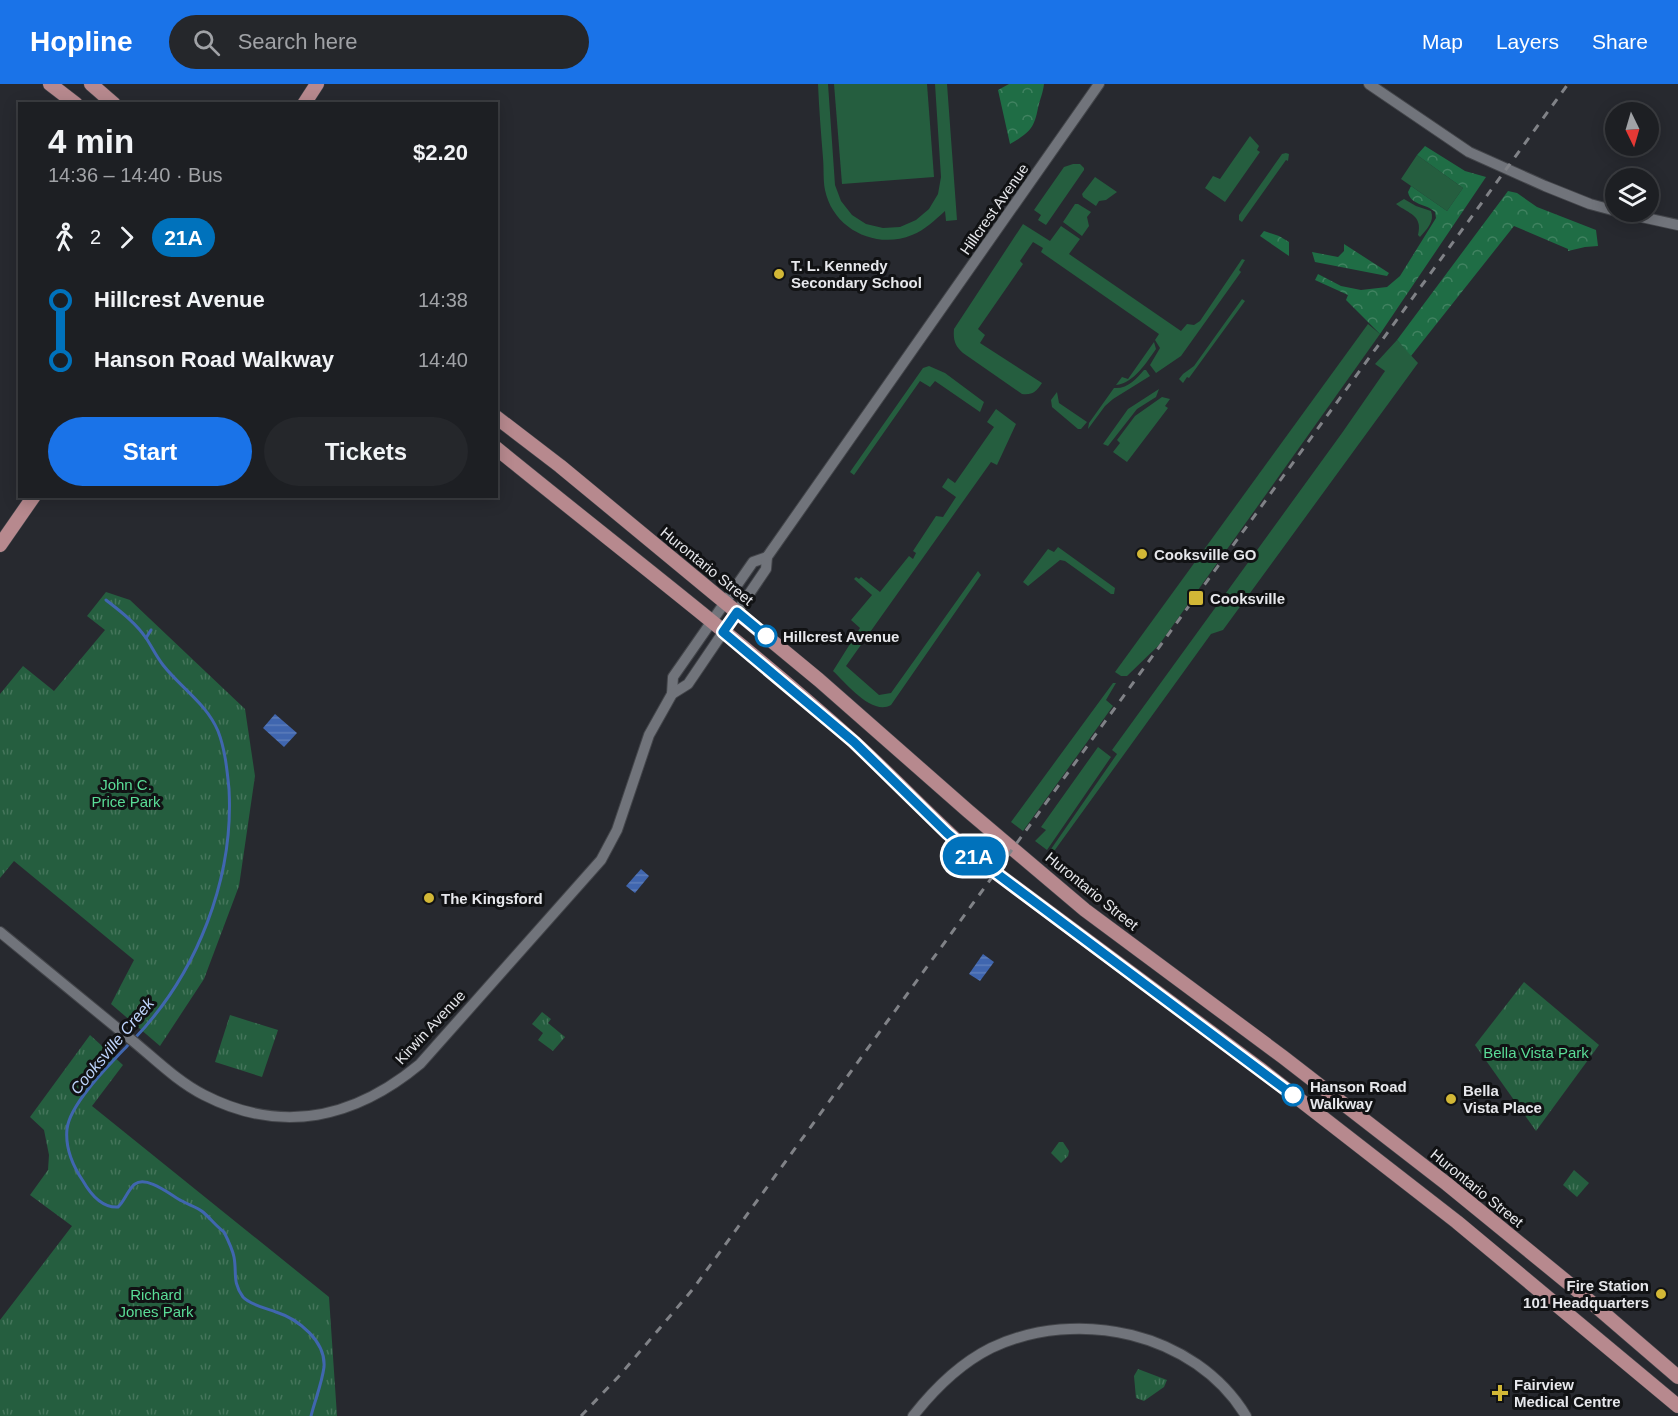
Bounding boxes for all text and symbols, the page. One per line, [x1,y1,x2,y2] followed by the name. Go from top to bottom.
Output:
[169,15,589,69] search box
[30,26,133,57] text: Hopline
[190,26,223,59] icon: search
[238,29,358,54] text: Search here
[1422,30,1463,53] text: Map
[1496,30,1559,53] text: Layers
[1592,30,1648,53] text: Share
[1605,102,1659,156] north arrow
[1605,102,1659,222] map controls
[48,123,134,160] text: 4 min
[413,140,468,165] text: $2.20
[956,160,1032,258] street label: Hillcrest Avenue
[48,164,223,186] text: 14:36 – 14:40 · Bus
[1605,168,1659,222] button: layers
[48,221,81,254] icon: walk
[110,221,143,254] icon: forward
[90,226,101,248] text: 2
[164,226,203,249] text: 21A
[791,257,922,291] place label: T. L. Kennedy Secondary School
[772,267,786,281] marker: T. L. Kennedy Secondary School
[94,287,265,312] text: Hillcrest Avenue
[418,289,468,311] text: 14:38
[94,347,334,372] text: Hanson Road Walkway
[418,349,468,371] text: 14:40
[48,417,252,486] button: Start
[264,417,468,486] button: Tickets
[657,523,757,609] street label: Hurontario Street
[1154,546,1257,563] place label: Cooksville GO
[1135,547,1149,561] marker: Cooksville GO
[1187,589,1205,607] marker: Cooksville
[1210,590,1285,607] place label: Cooksville
[755,625,777,647] marker: Hillcrest Avenue
[783,628,899,645] place label: Hillcrest Avenue
[91,776,161,810] park label: John C. Price Park
[940,836,1008,876] line badge: 21A
[955,845,993,868] text: 21A
[1042,848,1142,934] street label: Hurontario Street
[441,890,543,907] place label: The Kingsford
[422,891,436,905] marker: The Kingsford
[391,987,469,1067] street label: Kirwin Avenue
[67,994,158,1097] water label: Cooksville Creek
[1483,1044,1589,1061] park label: Bella Vista Park
[1310,1078,1407,1112] place label: Hanson Road Walkway
[1463,1082,1542,1116] place label: Bella Vista Place
[1282,1084,1304,1106] marker: Hanson Road Walkway
[1444,1092,1458,1106] marker: Bella Vista Place
[1427,1145,1527,1231] street label: Hurontario Street
[1523,1277,1649,1311] place label: Fire Station 101 Headquarters
[118,1286,194,1320] park label: Richard Jones Park
[1654,1287,1668,1301] marker: Fire Station 101 Headquarters
[1514,1376,1621,1410] place label: Fairview Medical Centre
[1491,1384,1509,1402] marker: Fairview Medical Centre

